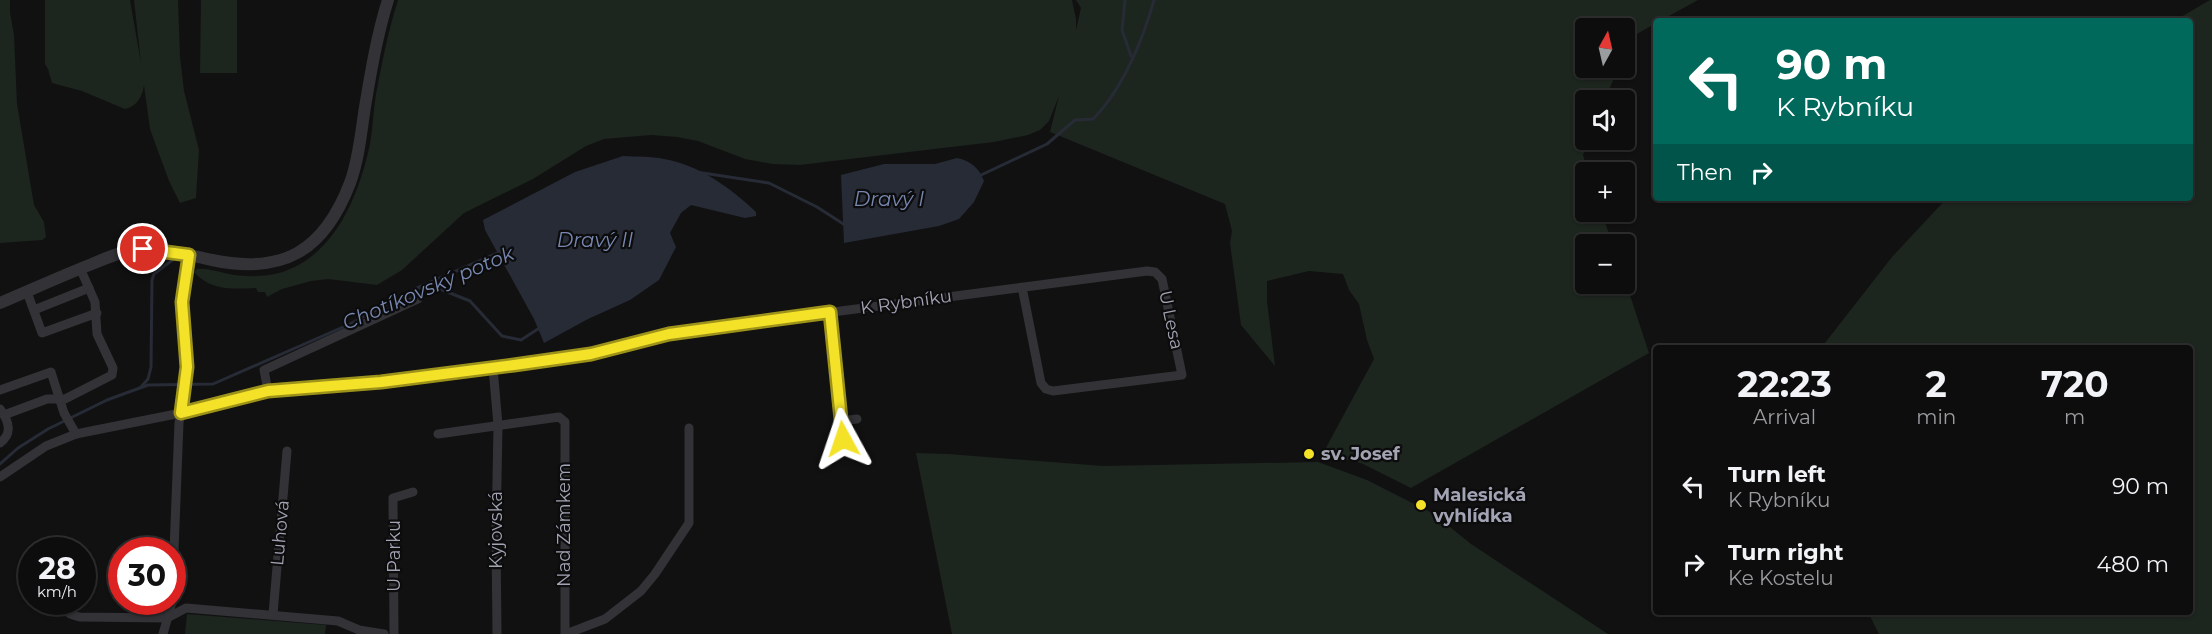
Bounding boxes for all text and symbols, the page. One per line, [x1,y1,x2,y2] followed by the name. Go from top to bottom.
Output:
[1575,18,1635,78] north arrow
[1575,18,1635,294] map controls
[1776,38,1887,90] text: 90 m
[1677,42,1755,120] icon: left
[1575,90,1635,150] button: sound
[1776,90,1914,123] text: K Rybníku
[1745,156,1778,189] icon: right
[1677,159,1733,186] text: Then
[1575,162,1635,222] button: +
[854,187,924,211] water label: Dravý I
[117,223,168,274] pin
[557,228,633,252] water label: Dravý II
[126,232,159,265] icon: arrive
[1575,234,1635,294] button: −
[339,241,518,335] water label: Chotíkovský potok
[859,285,953,319] street label: K Rybníku
[1154,289,1188,351] street label: U Lesa
[1737,362,1832,406] text: 22:23
[1926,362,1947,406] text: 2
[2041,362,2109,406] text: 720
[1753,405,1816,429] text: Arrival
[1916,405,1956,429] text: min
[2064,405,2085,429] text: m
[811,407,875,471] position arrow
[1321,443,1401,465] place label: sv. Josef
[1302,447,1316,461] marker: sv. Josef
[1728,461,1826,488] text: Turn left
[553,463,575,587] street label: Nad Zámkem
[1677,470,1710,503] icon: left
[2112,473,2169,500] text: 90 m
[1432,484,1526,527] place label: Malesická vyhlídka
[1728,488,1830,512] text: K Rybníku
[485,491,507,569] street label: Kyjovská
[1414,498,1428,512] marker: Malesická vyhlídka
[266,499,294,567] street label: Luhová
[383,520,405,592] street label: U Parku
[108,537,186,615] speed limit sign: 30
[1728,539,1843,566] text: Turn right
[1677,548,1710,581] icon: right
[38,550,76,587] text: 28
[2097,551,2169,578] text: 480 m
[1728,566,1834,590] text: Ke Kostelu
[37,582,77,601] text: km/h

